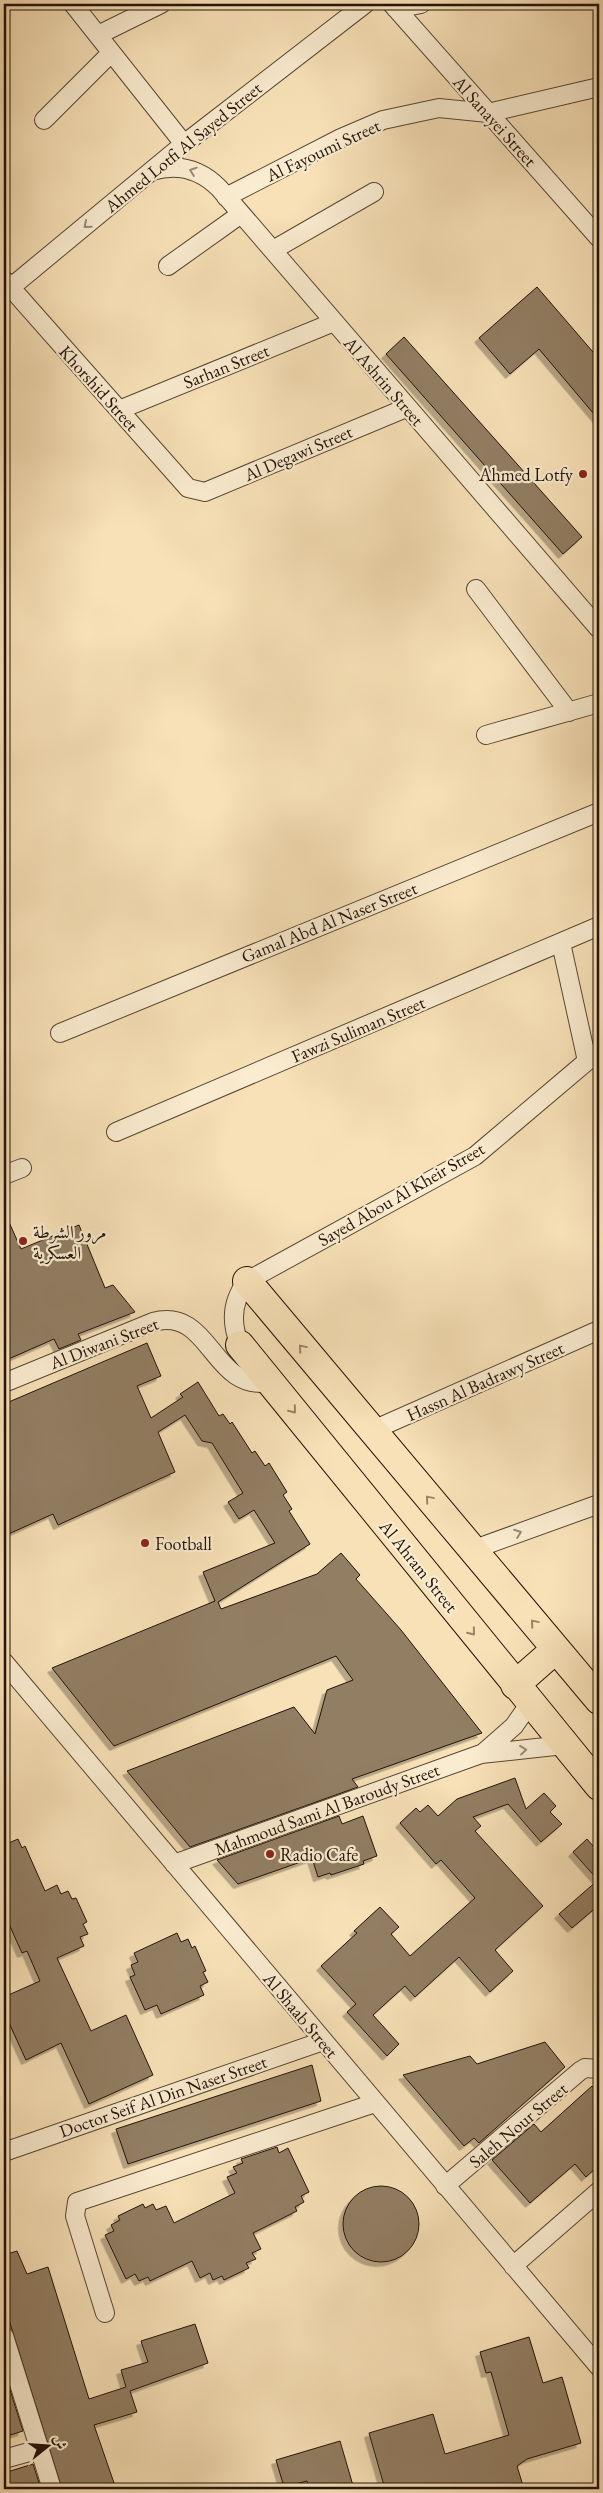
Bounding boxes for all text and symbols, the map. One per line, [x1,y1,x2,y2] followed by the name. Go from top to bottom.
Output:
[447,70,542,171] street label: Al Sanayei Street
[99,76,266,218] street label: Ahmed Lotfi Al Sayed Street
[261,113,384,187] street label: Al Fayoumi Street
[190,167,198,177] one-way arrow
[84,219,93,228] one-way arrow
[338,331,429,431] street label: Al Ashrin Street
[180,338,273,394] street label: Sarhan Street
[54,340,144,436] street label: Khorshid Street
[239,420,356,487] street label: Al Degawi Street
[478,463,573,486] place label: Ahmed Lotfy
[577,468,589,480] marker: Ahmed Lotfy
[238,876,421,968] street label: Gamal Abd Al Naser Street
[288,990,429,1068] street label: Fawzi Suliman Street
[314,1137,489,1251] street label: Sayed Abou Al Kheir Street
[33,1220,107,1265] place label: مرور الشرطة العسكرية
[17,1235,29,1247] marker: مرور الشرطة العسكرية
[45,1312,162,1375] street label: Al Diwani Street
[403,1336,568,1426] street label: Hassn Al Badrawy Street
[298,1344,307,1353] one-way arrow
[288,1404,296,1413] one-way arrow
[426,1496,434,1505] one-way arrow
[374,1514,464,1617] street label: Al Ahram Street
[513,1529,521,1539] one-way arrow
[155,1532,212,1555] place label: Football
[139,1537,151,1549] marker: Football
[531,1620,540,1629] one-way arrow
[467,1626,476,1635] one-way arrow
[519,1744,527,1755] one-way arrow
[211,1757,443,1860] street label: Mahmoud Sami Al Baroudy Street
[280,1843,358,1866] place label: Radio Cafe
[264,1848,276,1860] marker: Radio Cafe
[258,1967,344,2063] street label: Al Shaab Street
[56,2050,270,2142] street label: Doctor Seif Al Din Naser Street
[464,2077,572,2173] street label: Saleh Nour Street
[22,2420,72,2470] north arrow
[50,2433,71,2452] text: ش

